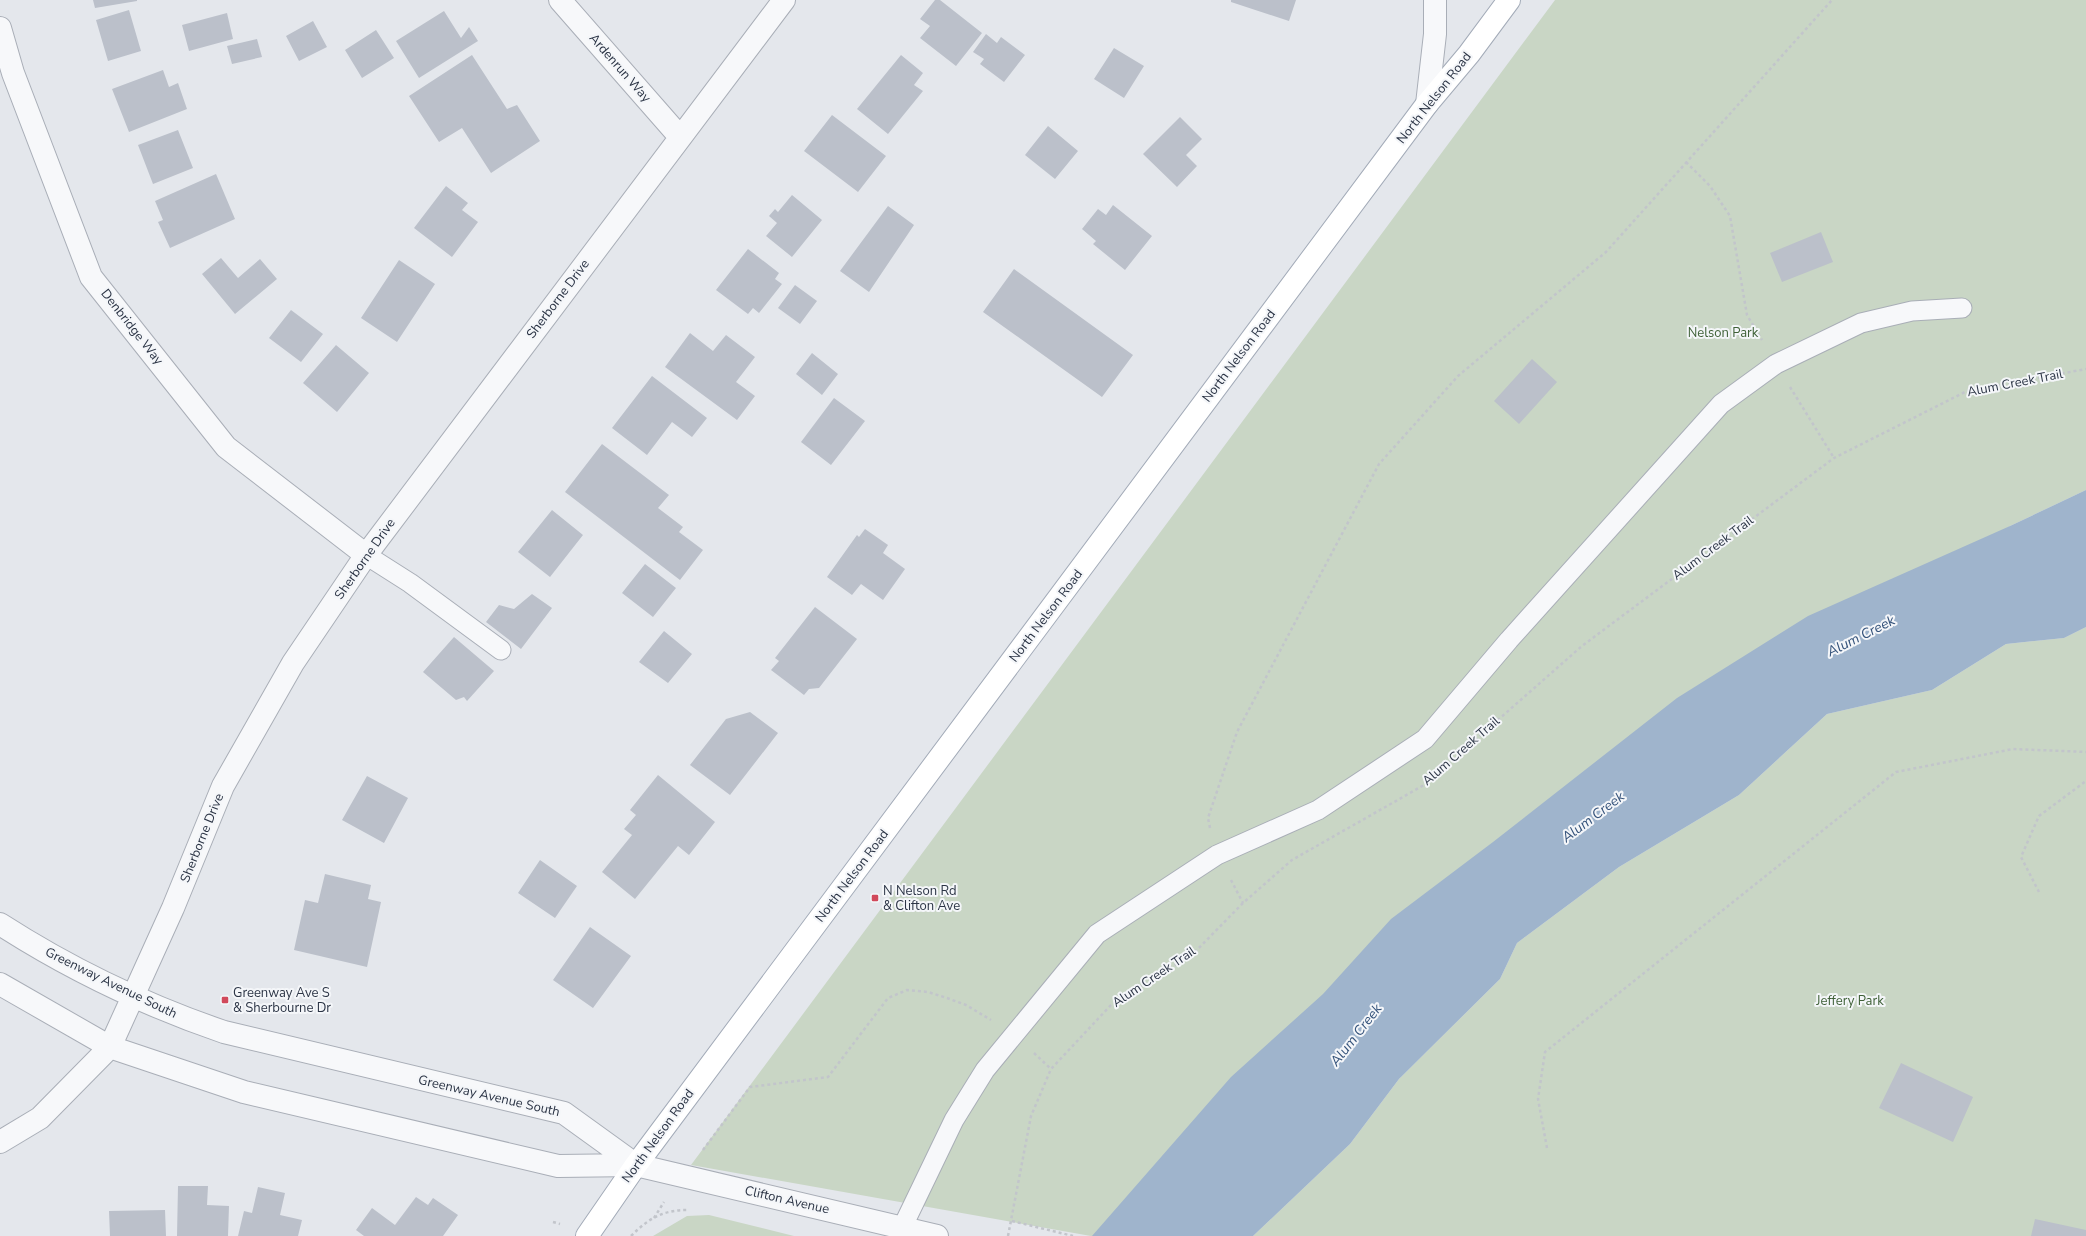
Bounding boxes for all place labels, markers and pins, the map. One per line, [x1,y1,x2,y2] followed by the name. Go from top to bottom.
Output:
[883,882,960,915] place label: N Nelson Rd & Clifton Ave
[870,893,880,903] marker: N Nelson Rd & Clifton Ave
[233,984,331,1017] place label: Greenway Ave S & Sherbourne Dr
[220,995,230,1005] marker: Greenway Ave S & Sherbourne Dr

